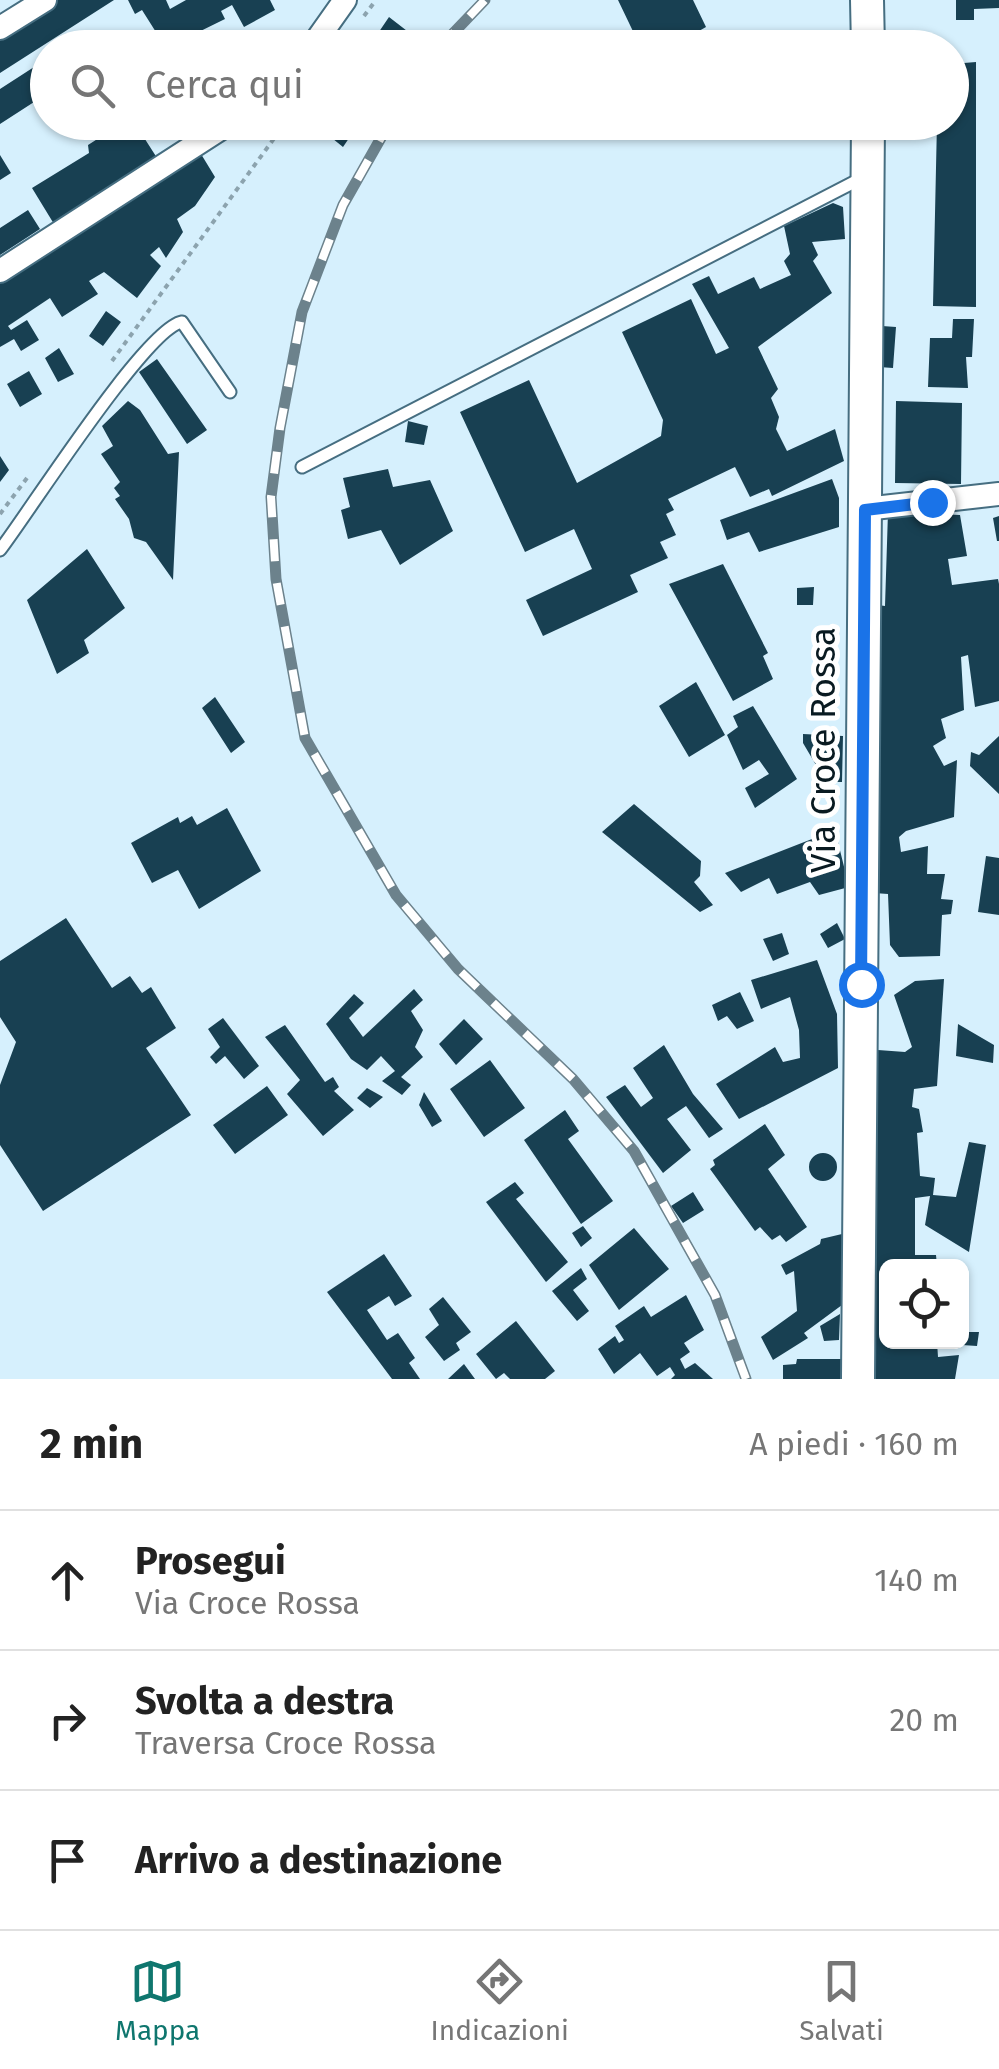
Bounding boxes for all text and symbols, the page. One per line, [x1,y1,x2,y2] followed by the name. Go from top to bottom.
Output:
[30,30,969,140] search box
[65,58,120,113] icon: search
[145,62,304,108] text: Cerca qui
[910,480,956,526] route end
[802,627,844,873] street label: Via Croce Rossa
[839,962,885,1008] route start
[879,1259,969,1349] map controls
[879,1259,969,1349] button: locate
[40,1419,143,1469] text: 2 min
[749,1425,959,1463] text: A piedi · 160 m
[135,1538,286,1584] text: Prosegui
[40,1553,95,1608] icon: ahead
[874,1561,959,1599] text: 140 m
[135,1584,360,1622] text: Via Croce Rossa
[135,1678,394,1724] text: Svolta a destra
[40,1693,95,1748] icon: right
[889,1701,959,1739] text: 20 m
[135,1724,437,1762] text: Traversa Croce Rossa
[40,1833,95,1888] icon: arrive
[135,1837,502,1883] text: Arrivo a destinazione
[115,1954,200,2047] tab: Mappa
[431,1954,569,2047] tab: Indicazioni
[799,1954,884,2047] tab: Salvati

